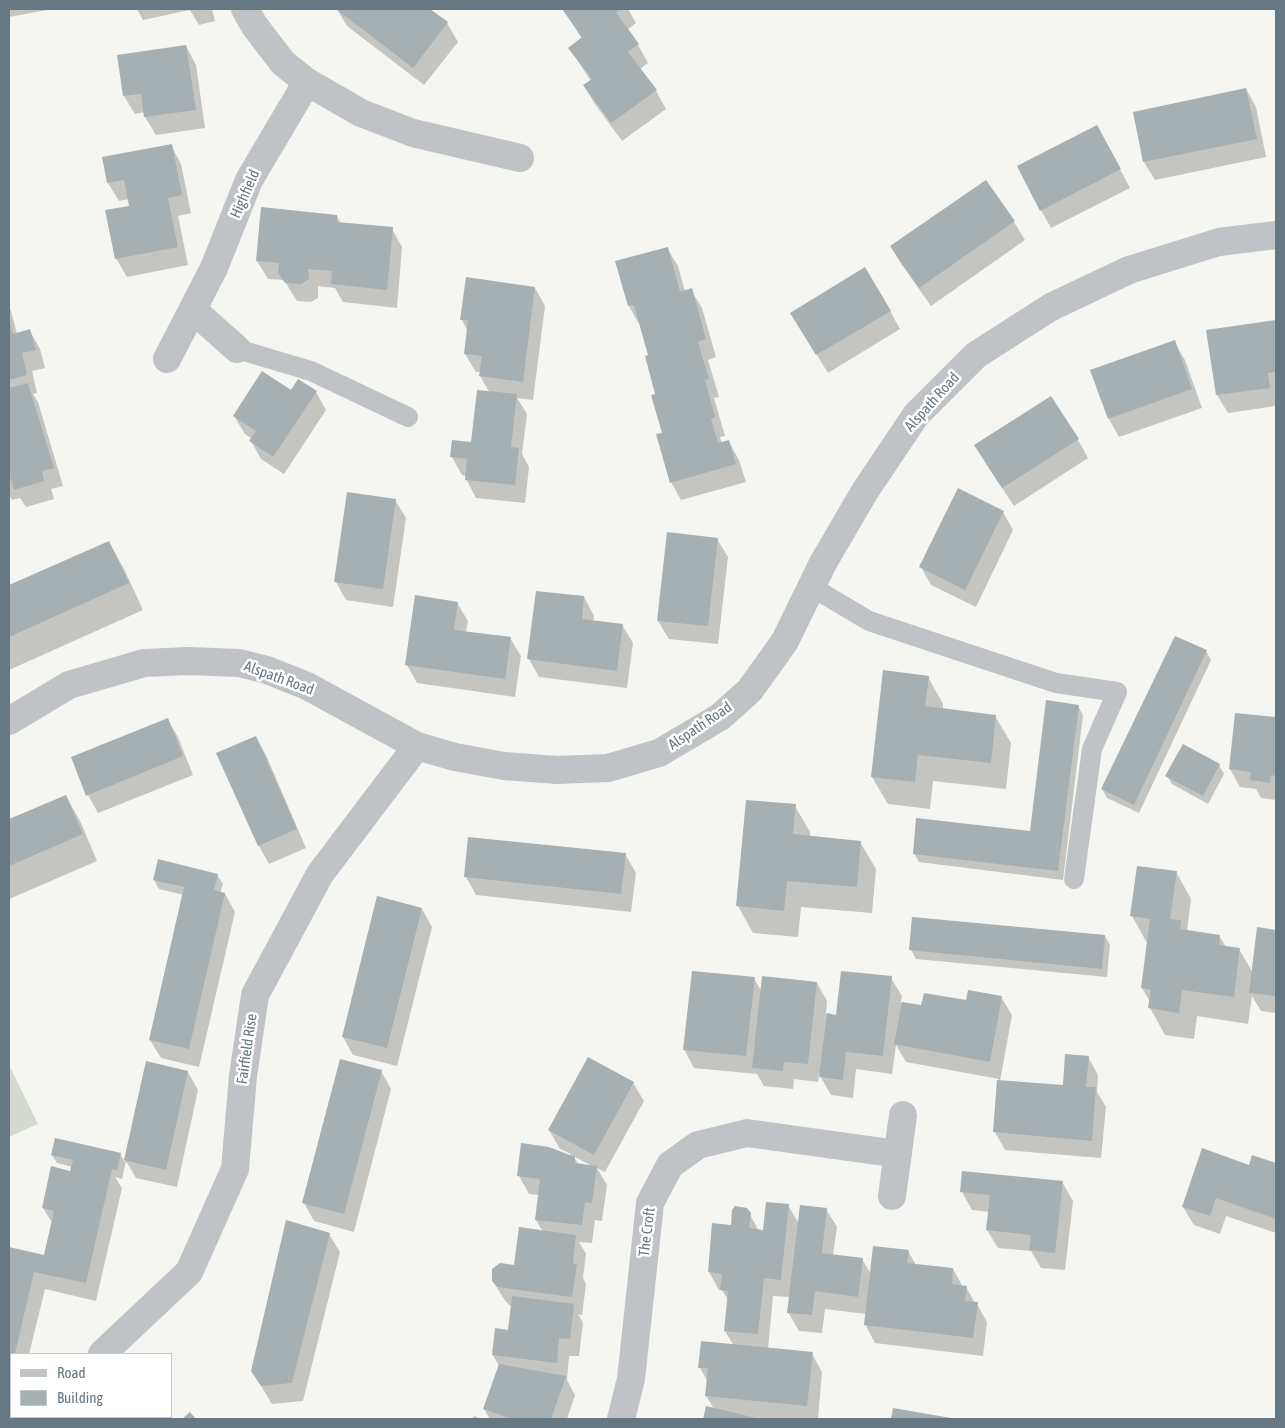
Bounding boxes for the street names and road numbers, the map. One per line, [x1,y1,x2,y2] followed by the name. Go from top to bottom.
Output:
[226,167,264,221] street label: Highfield
[901,369,963,435] street label: Alspath Road
[242,657,316,699] street label: Alspath Road
[665,698,735,754] street label: Alspath Road
[233,1013,261,1085] street label: Fairfield Rise
[635,1207,659,1257] street label: The Croft

